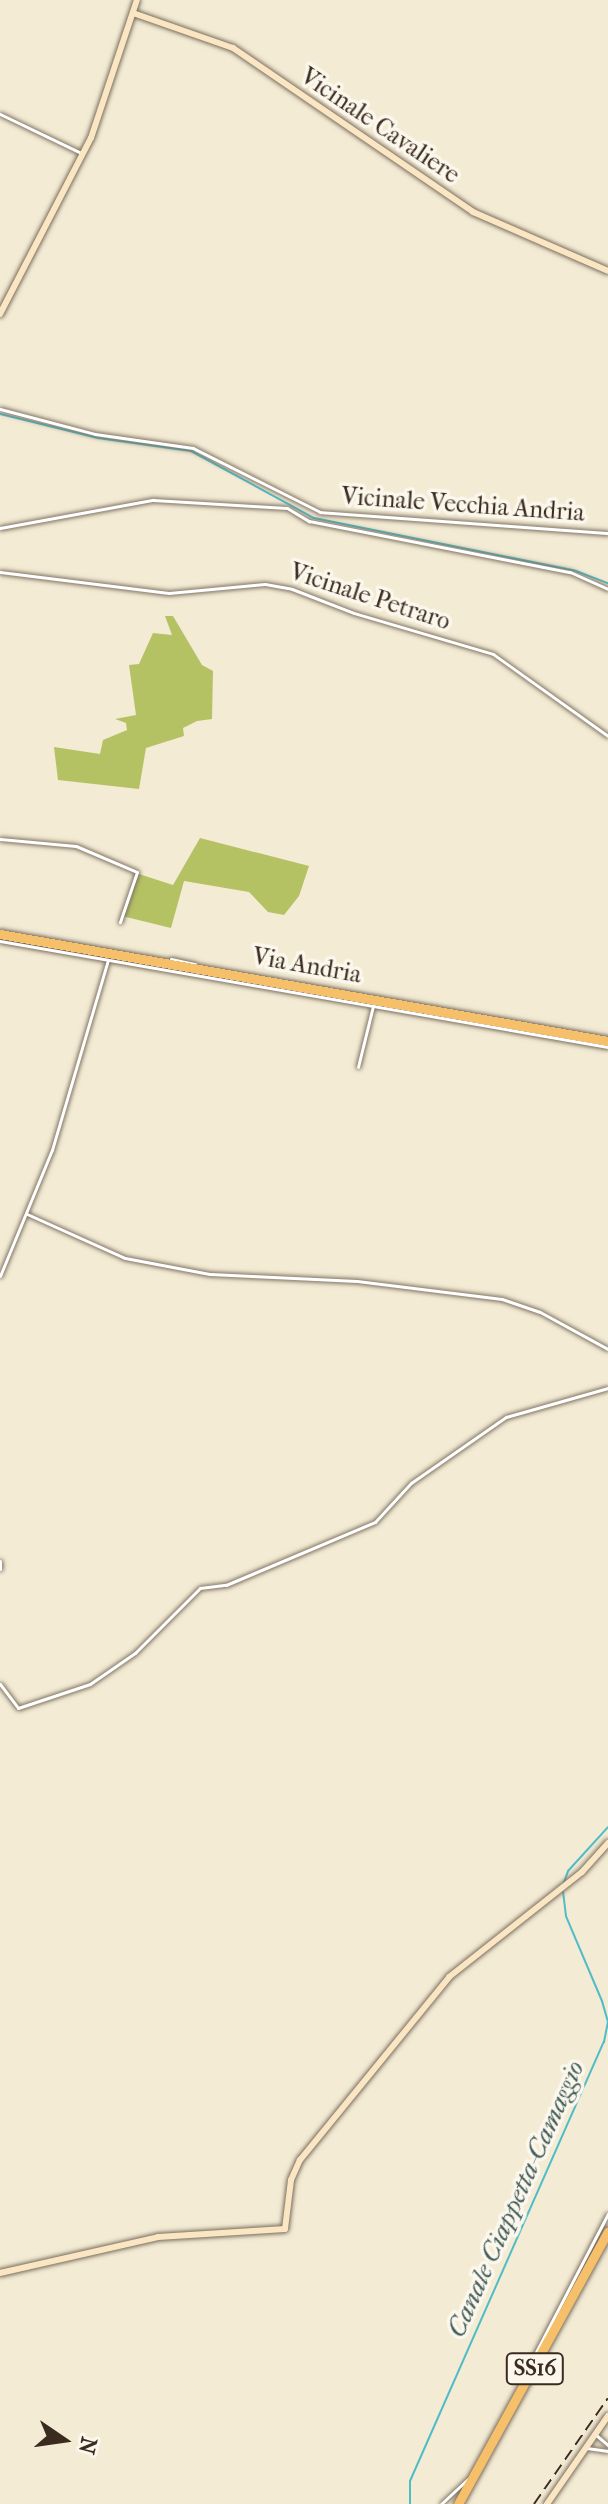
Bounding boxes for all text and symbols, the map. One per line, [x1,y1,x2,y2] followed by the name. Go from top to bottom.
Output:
[295,62,465,190] street label: Vicinale Cavaliere
[341,482,585,528] street label: Vicinale Vecchia Andria
[286,558,454,636] street label: Vicinale Petraro
[250,942,364,990] street label: Via Andria
[441,2056,591,2342] water label: Canale Ciappetta-Camaggio
[505,2351,565,2387] road number: SS16
[24,2400,104,2480] north arrow
[73,2434,102,2456] text: N

